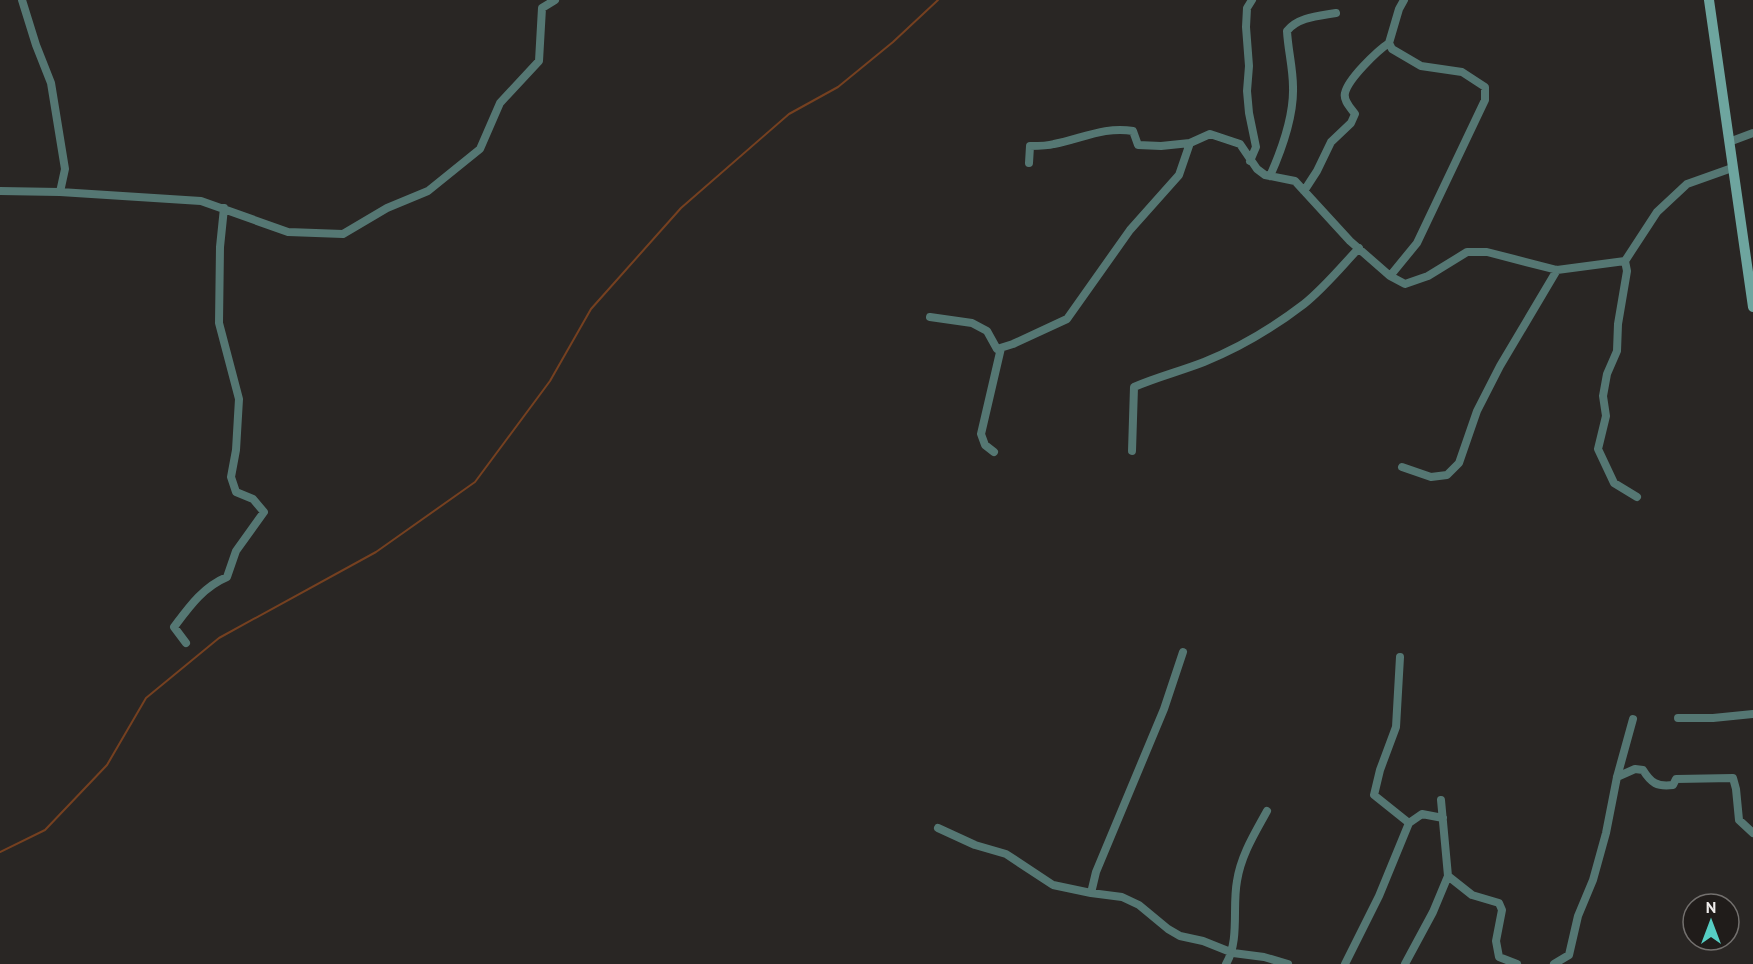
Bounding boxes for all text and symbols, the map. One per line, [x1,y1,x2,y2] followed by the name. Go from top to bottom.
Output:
[1681,892,1741,952] north arrow
[1706,897,1716,917] text: N

